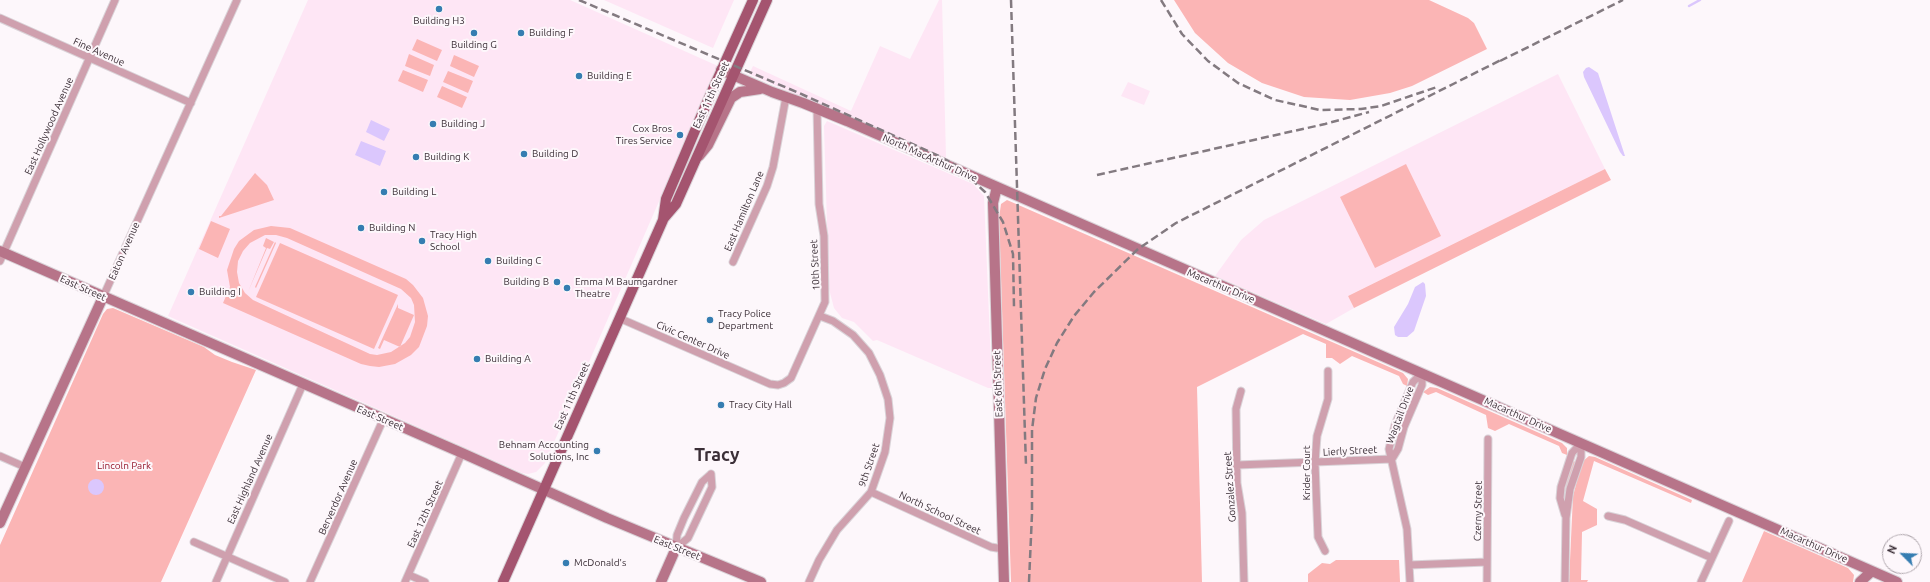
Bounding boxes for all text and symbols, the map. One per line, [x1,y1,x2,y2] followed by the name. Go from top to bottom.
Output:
[434,4,444,14] marker: Building H3
[413,15,465,27] place label: Building H3
[529,27,573,39] place label: Building F
[469,28,479,38] marker: Building G
[516,28,526,38] marker: Building F
[71,35,127,69] street label: Fine Avenue
[451,39,497,51] place label: Building G
[690,60,732,130] street label: East 11th Street
[587,70,632,82] place label: Building E
[574,71,584,81] marker: Building E
[22,75,76,177] street label: East Hollywood Avenue
[441,118,485,130] place label: Building J
[428,119,438,129] marker: Building J
[616,123,672,146] place label: Cox Bros Tires Service
[675,130,685,140] marker: Cox Bros Tires Service
[881,132,979,184] street label: North MacArthur Drive
[532,148,578,160] place label: Building D
[519,149,529,159] marker: Building D
[424,151,469,163] place label: Building K
[411,152,421,162] marker: Building K
[722,169,766,253] street label: East Hamilton Lane
[392,186,436,198] place label: Building L
[379,187,389,197] marker: Building L
[106,220,142,282] street label: Eaton Avenue
[369,222,415,234] place label: Building N
[356,223,366,233] marker: Building N
[430,229,477,252] place label: Tracy High School
[417,236,427,246] marker: Tracy High School
[808,239,822,291] street label: 10th Street
[496,255,541,267] place label: Building C
[483,256,493,266] marker: Building C
[1185,266,1257,306] street label: Macarthur Drive
[58,273,108,303] street label: East Street
[504,276,549,288] place label: Building B
[575,276,678,300] place label: Emma M Baumgardner Theatre
[552,277,562,287] marker: Building B
[562,283,572,293] marker: Emma M Baumgardner Theatre
[199,286,241,298] place label: Building I
[186,287,196,297] marker: Building I
[718,308,773,332] place label: Tracy Police Department
[705,315,715,325] marker: Tracy Police Department
[654,318,732,362] street label: Civic Center Drive
[991,350,1005,418] street label: East 6th Street
[485,353,531,365] place label: Building A
[472,354,482,364] marker: Building A
[552,360,592,432] street label: East 11th Street
[1384,385,1416,445] street label: Wagtail Drive
[1482,395,1554,435] street label: Macarthur Drive
[729,399,792,411] place label: Tracy City Hall
[716,400,726,410] marker: Tracy City Hall
[355,403,405,433] street label: East Street
[225,432,275,526] street label: East Highland Avenue
[499,439,589,462] place label: Behnam Accounting Solutions, Inc
[856,442,882,488] street label: 9th Street
[694,444,740,466] district label: Tracy
[1322,444,1378,458] street label: Lierly Street
[1301,445,1313,501] street label: Krider Court
[592,446,602,456] marker: Behnam Accounting Solutions, Inc
[1222,451,1238,523] street label: Gonzalez Street
[316,457,360,537] street label: Berverdor Avenue
[97,460,151,472] park label: Lincoln Park
[405,478,445,550] street label: East 12th Street
[1471,481,1485,541] street label: Czerny Street
[897,489,983,537] street label: North School Street
[1778,525,1850,565] street label: Macarthur Drive
[652,533,702,563] street label: East Street
[1882,534,1922,574] north arrow
[1885,543,1899,556] text: N
[574,557,626,569] place label: McDonald's
[561,558,571,568] marker: McDonald's

